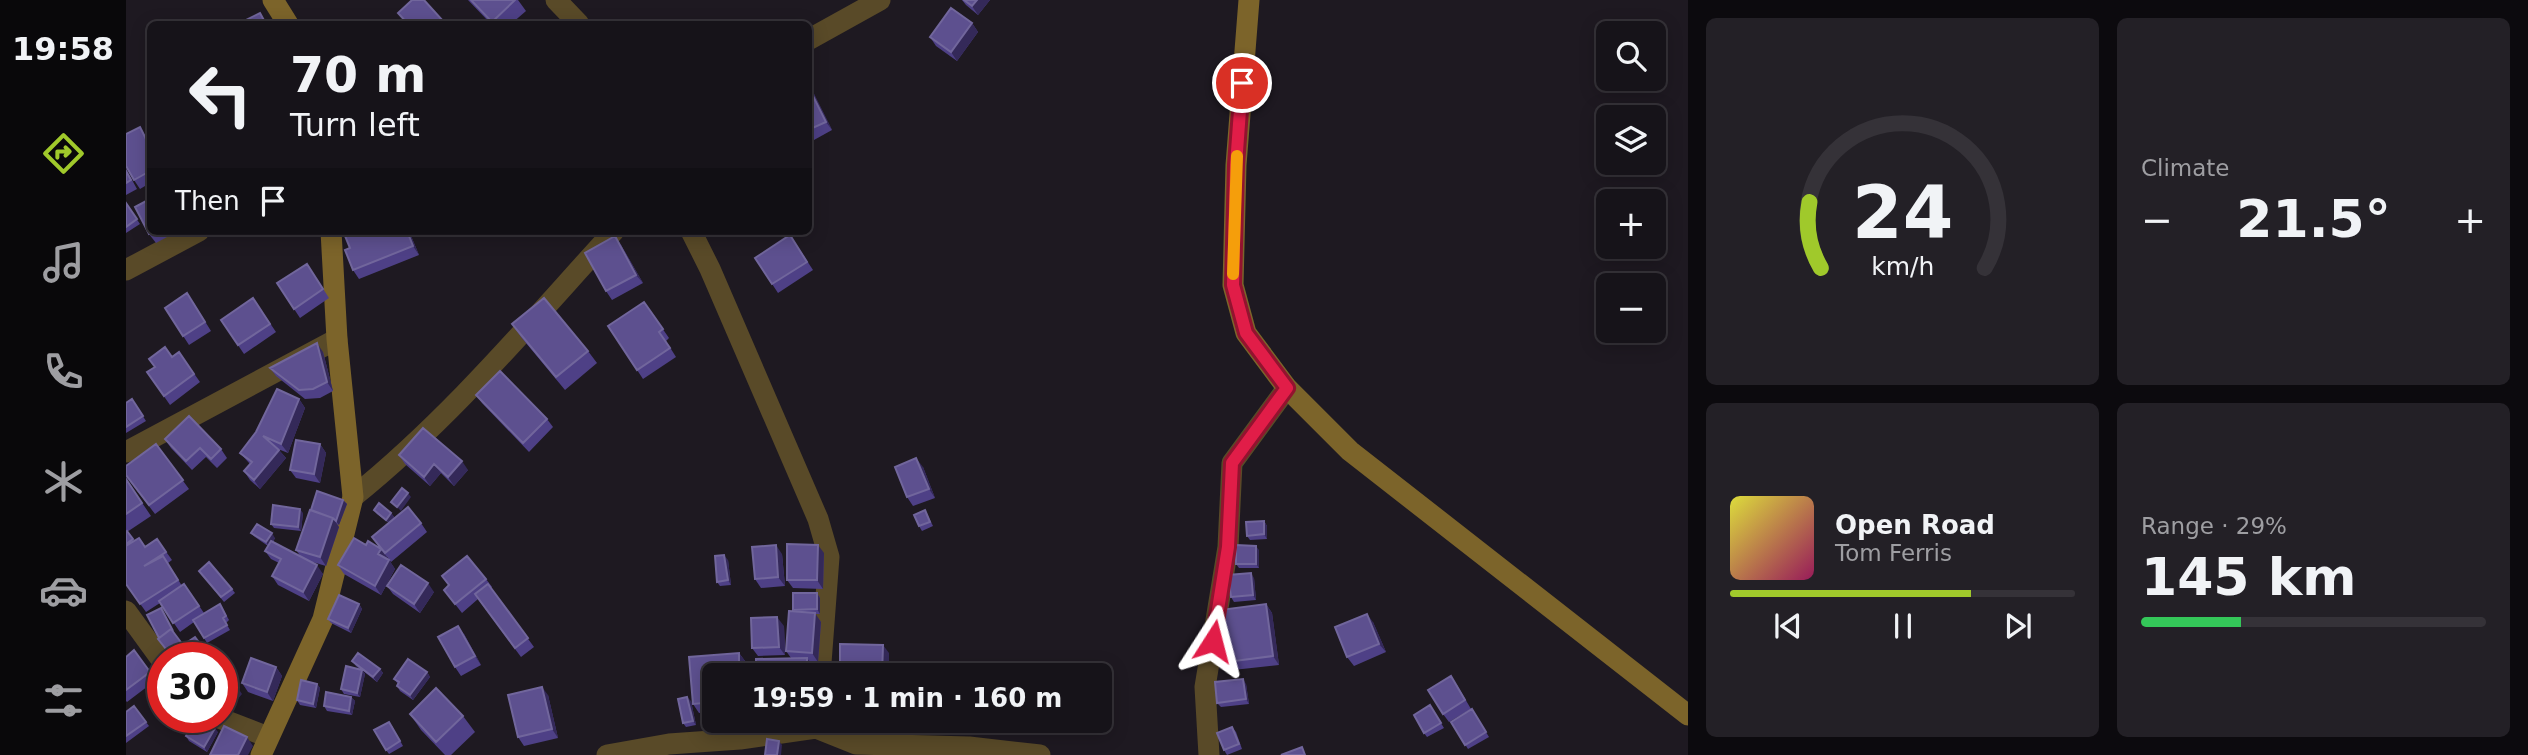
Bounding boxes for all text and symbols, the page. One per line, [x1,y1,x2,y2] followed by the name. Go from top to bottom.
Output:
[1596,21,1666,343] map controls
[1596,21,1666,91] button: search
[12,30,114,68] text: 19:58
[290,47,426,104] text: 70 m
[175,49,266,140] icon: left
[1212,53,1272,113] pin
[1223,64,1261,102] icon: arrive
[1596,105,1666,175] button: layers
[290,106,420,144] text: Turn left
[39,129,88,178] icon: directions
[2141,155,2230,181] text: Climate
[1852,170,1953,255] text: 24
[254,182,292,220] icon: arrive
[175,186,240,216] text: Then
[1596,189,1666,259] button: +
[2236,189,2391,249] text: 21.5°
[2141,198,2173,242] text: −
[2454,198,2486,242] text: +
[39,238,88,287] icon: music
[1871,251,1934,280] text: km/h
[1596,273,1666,343] button: −
[39,347,88,396] icon: phone
[39,457,88,506] icon: climate
[1835,510,1995,540] text: Open Road
[2141,513,2287,539] text: Range · 29%
[1835,540,1952,566] text: Tom Ferris
[2141,547,2356,607] text: 145 km
[39,566,88,615] icon: car
[1176,604,1250,678] position arrow
[1769,607,1807,645] icon: previous
[1884,607,1922,645] icon: pause
[1999,607,2037,645] icon: next
[147,642,238,733] speed limit sign: 30
[39,676,88,725] icon: filters
[752,683,1062,713] text: 19:59 · 1 min · 160 m

